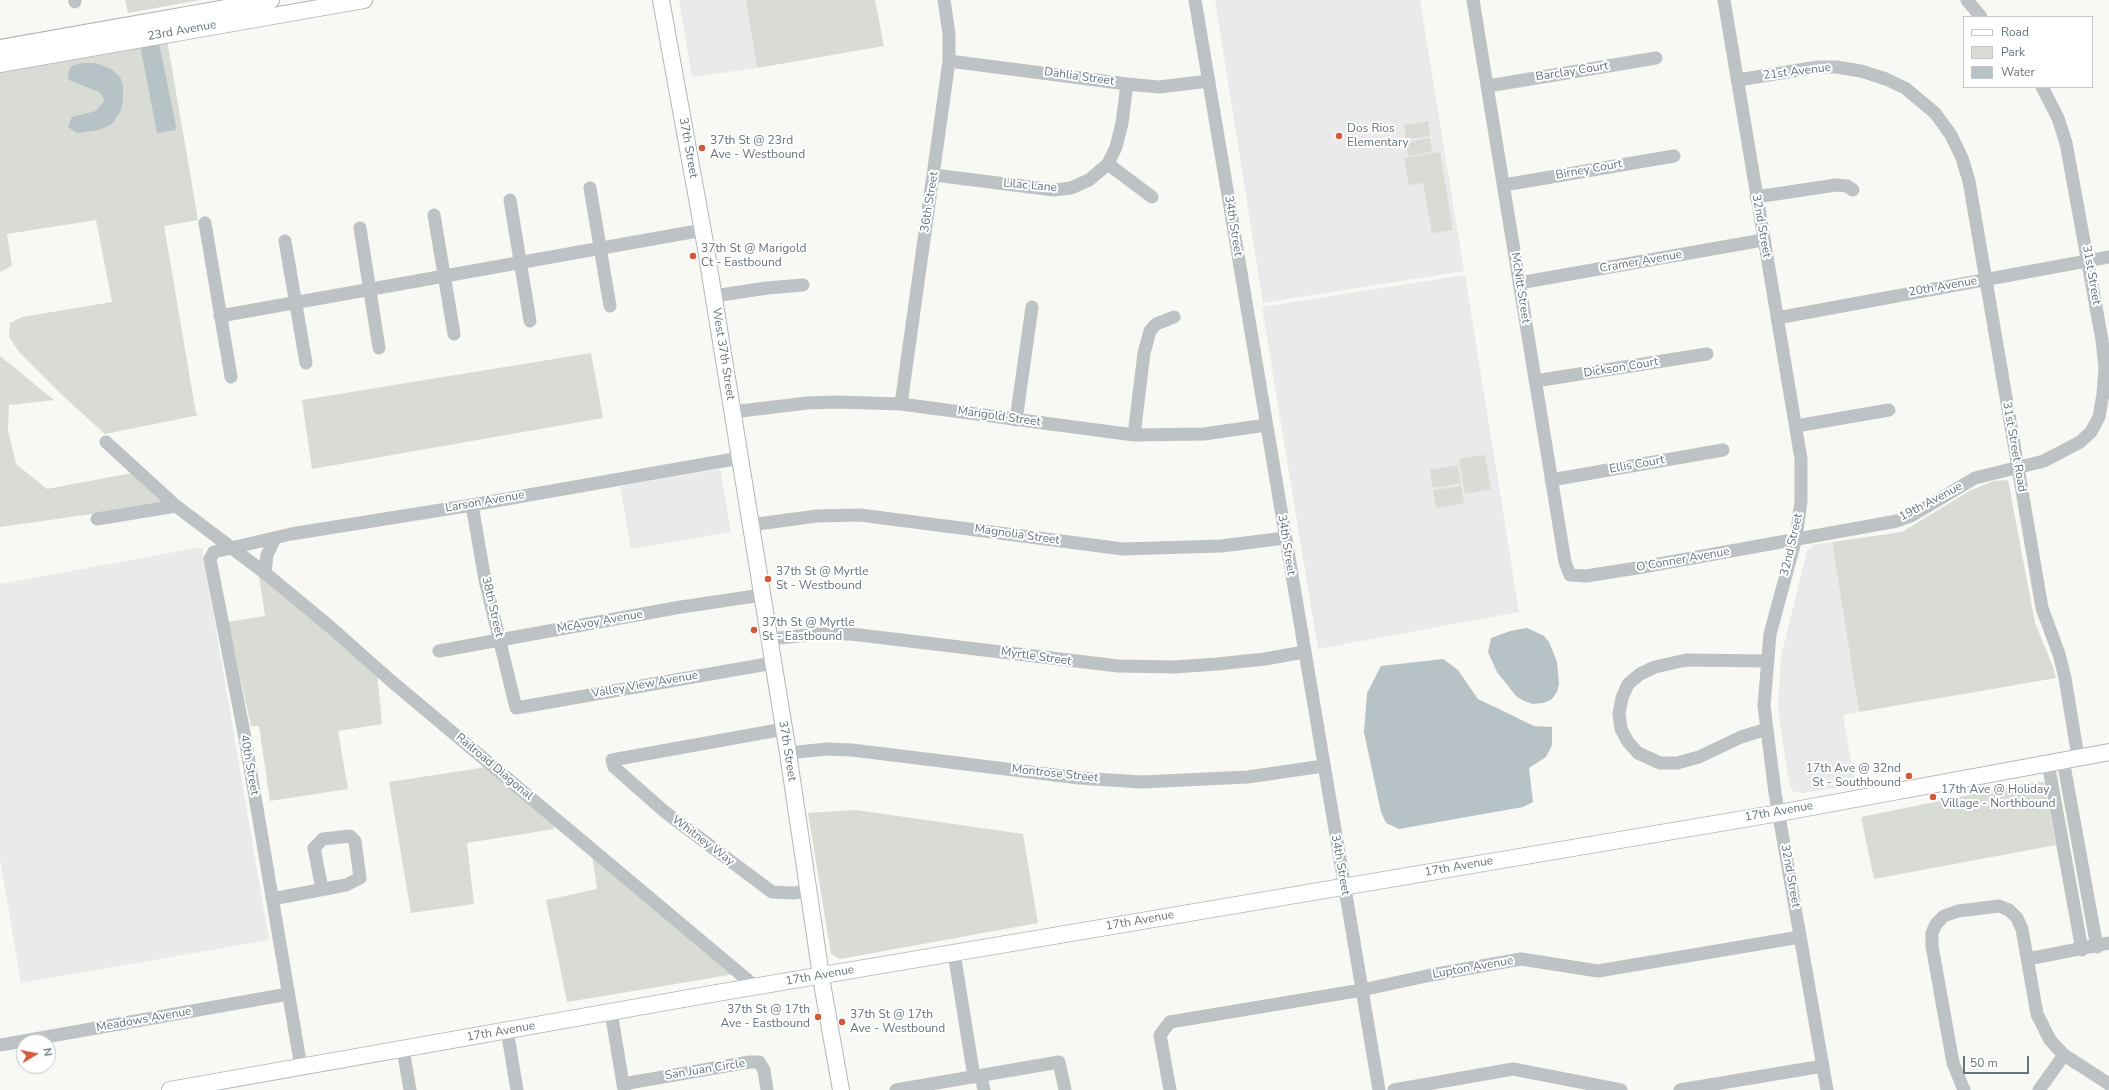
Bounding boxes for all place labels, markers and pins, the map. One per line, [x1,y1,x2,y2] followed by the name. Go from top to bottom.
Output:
[1347,122,1409,150] place label: Dos Rios Elementary
[1334,131,1344,141] marker: Dos Rios Elementary
[710,134,805,162] place label: 37th St @ 23rd Ave - Westbound
[697,143,707,153] marker: 37th St @ 23rd Ave - Westbound
[701,242,806,270] place label: 37th St @ Marigold Ct - Eastbound
[688,251,698,261] marker: 37th St @ Marigold Ct - Eastbound
[776,565,869,593] place label: 37th St @ Myrtle St - Westbound
[763,574,773,584] marker: 37th St @ Myrtle St - Westbound
[762,616,855,644] place label: 37th St @ Myrtle St - Eastbound
[749,625,759,635] marker: 37th St @ Myrtle St - Eastbound
[1806,762,1901,790] place label: 17th Ave @ 32nd St - Southbound
[1904,771,1914,781] marker: 17th Ave @ 32nd St - Southbound
[1941,783,2056,811] place label: 17th Ave @ Holiday Village - Northbound
[1928,792,1938,802] marker: 17th Ave @ Holiday Village - Northbound
[720,1003,810,1031] place label: 37th St @ 17th Ave - Eastbound
[850,1008,945,1036] place label: 37th St @ 17th Ave - Westbound
[813,1012,823,1022] marker: 37th St @ 17th Ave - Eastbound
[837,1017,847,1027] marker: 37th St @ 17th Ave - Westbound

